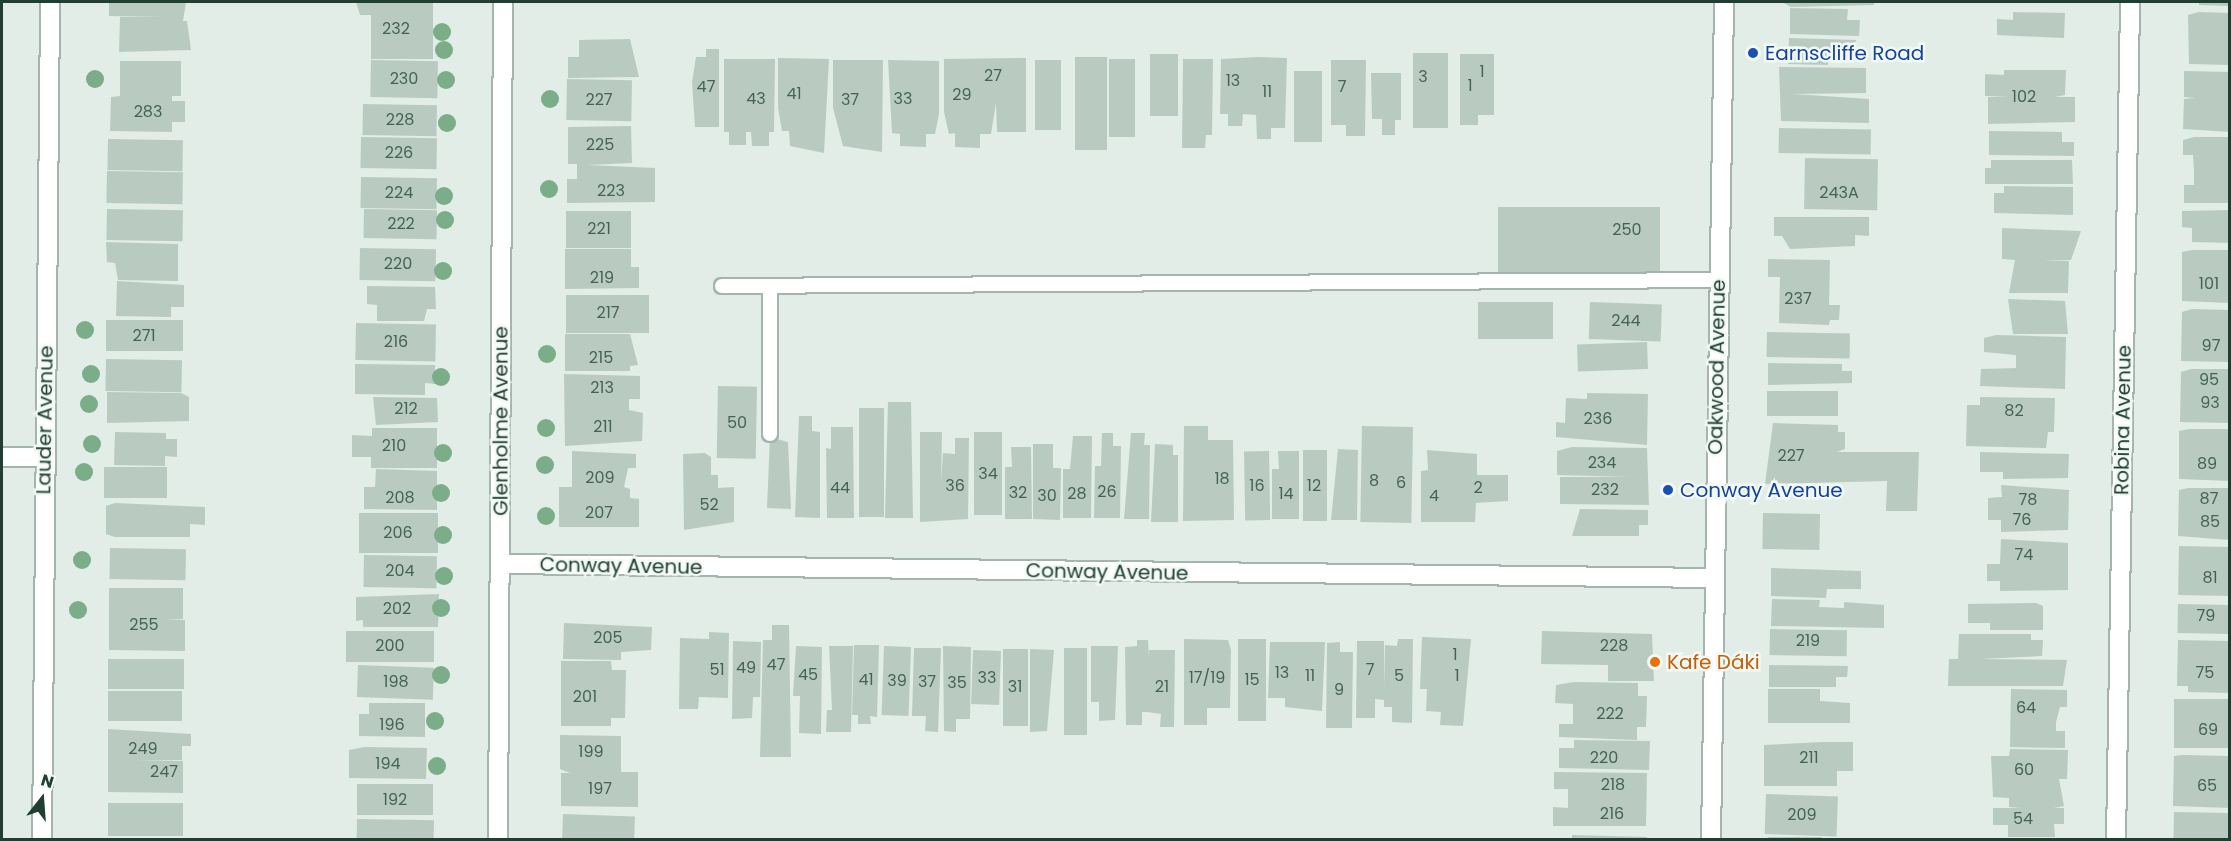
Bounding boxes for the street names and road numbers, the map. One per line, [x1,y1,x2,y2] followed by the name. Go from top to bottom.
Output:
[1703,279,1731,455] street label: Oakwood Avenue
[489,326,513,516] street label: Glenholme Avenue
[32,345,58,495] street label: Lauder Avenue
[2110,345,2136,495] street label: Robina Avenue
[539,553,703,579] street label: Conway Avenue
[1025,559,1189,585] street label: Conway Avenue

